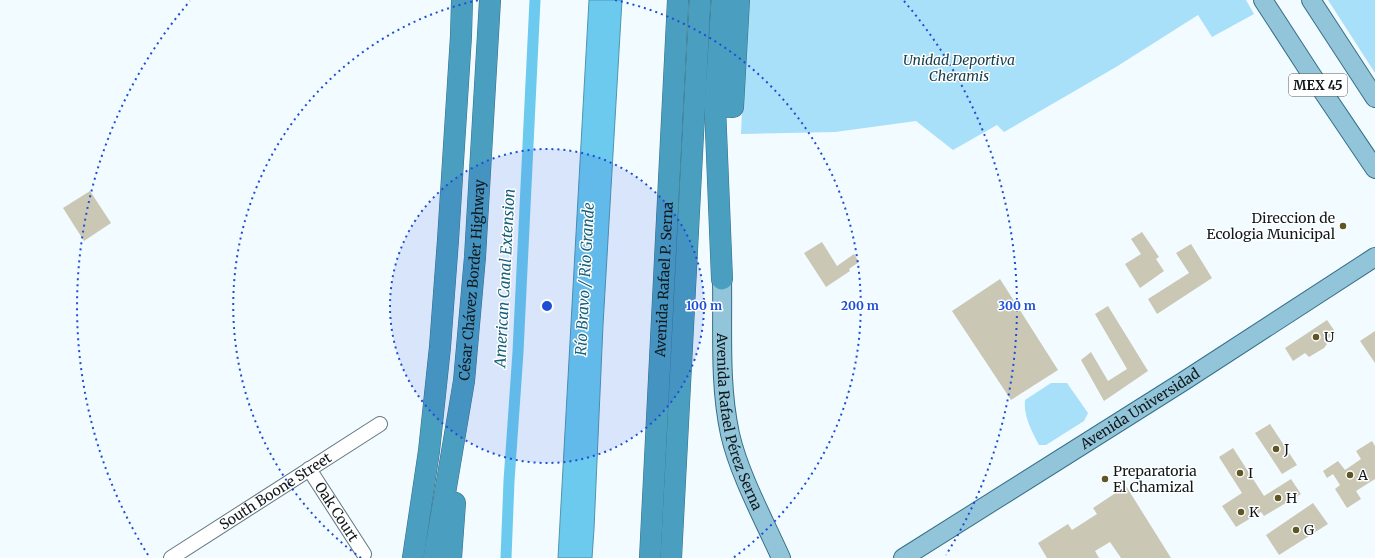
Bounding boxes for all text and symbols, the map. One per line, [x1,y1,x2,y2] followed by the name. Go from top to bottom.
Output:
[903,51,1015,85] park label: Unidad Deportiva Cheramis
[1289,74,1347,96] road number: MEX 45
[455,178,489,381] street label: César Chávez Border Highway
[490,188,519,369] water label: American Canal Extension
[571,201,598,356] water label: Río Bravo / Rio Grande
[651,201,677,359] street label: Avenida Rafael P. Serna
[1206,209,1336,243] place label: Direccion de Ecologia Municipal
[1338,221,1348,231] marker: Direccion de Ecologia Municipal
[686,298,722,313] text: 100 m
[841,298,879,313] text: 200 m
[998,298,1036,313] text: 300 m
[540,299,554,313] centre of rings
[1324,328,1335,346] place label: U
[713,332,767,513] street label: Avenida Rafael Pérez Serna
[1311,332,1321,342] marker: U
[1076,364,1204,454] street label: Avenida Universidad
[1283,440,1289,458] place label: J
[1271,444,1281,454] marker: J
[216,448,335,534] street label: South Boone Street
[1113,462,1197,496] place label: Preparatoria El Chamizal
[1248,464,1253,482] place label: I
[1357,466,1368,484] place label: A
[1235,468,1245,478] marker: I
[1345,470,1355,480] marker: A
[1100,474,1110,484] marker: Preparatoria El Chamizal
[311,479,363,545] street label: Oak Court
[1286,489,1297,507] place label: H
[1273,493,1283,503] marker: H
[1249,503,1260,521] place label: K
[1236,507,1246,517] marker: K
[1304,521,1314,539] place label: G
[1291,525,1301,535] marker: G

